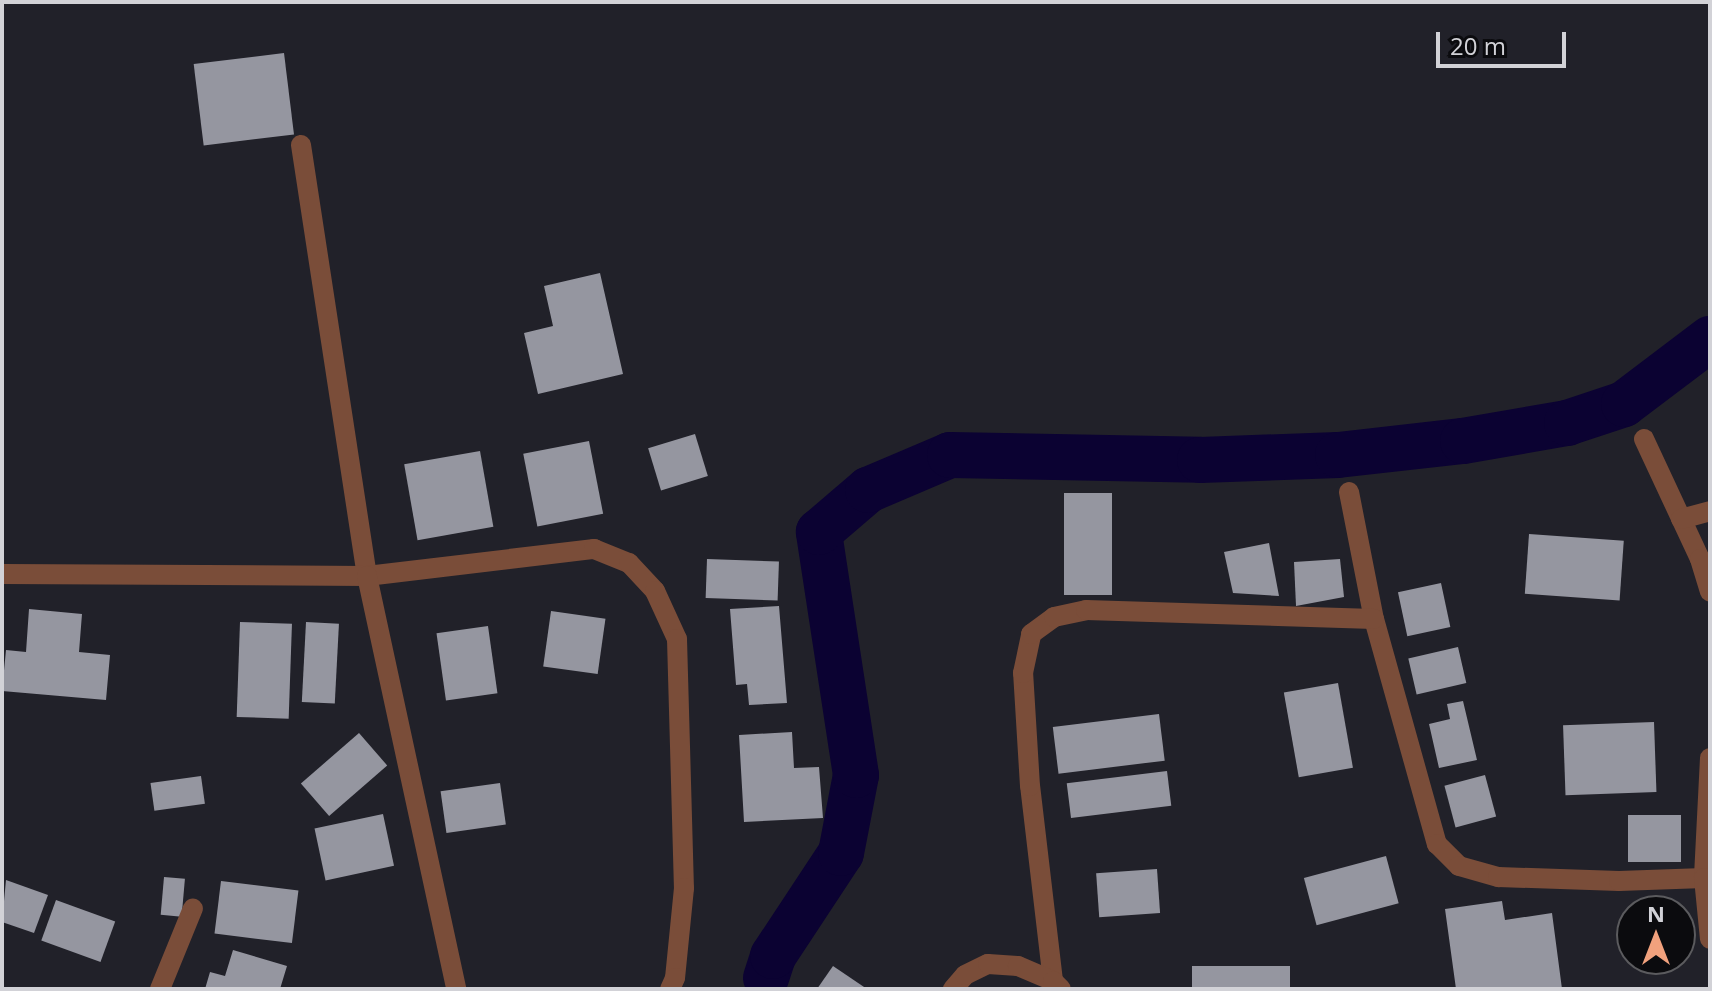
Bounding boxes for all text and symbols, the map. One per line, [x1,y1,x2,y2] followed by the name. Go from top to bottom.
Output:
[1440,16,1570,66] scale bar
[1450,29,1506,62] text: 20 m
[1616,895,1696,975] north arrow
[1647,898,1665,928] text: N

